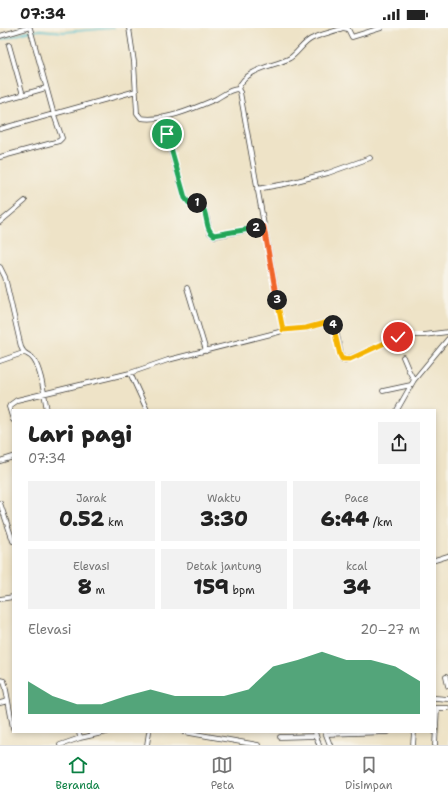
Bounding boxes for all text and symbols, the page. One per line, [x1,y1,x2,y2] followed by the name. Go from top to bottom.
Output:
[20,4,66,24] text: 07:34
[150,117,184,151] pin
[156,123,178,145] icon: arrive
[187,193,207,213] pin: 1
[194,195,200,210] text: 1
[246,218,266,238] pin: 2
[252,220,260,235] text: 2
[267,290,287,310] pin: 3
[273,292,281,307] text: 3
[323,315,343,335] pin: 4
[329,317,337,332] text: 4
[381,320,415,354] pin
[387,326,409,348] icon: check
[28,420,132,449] text: Lari pagi
[378,422,420,464] button: share
[28,450,66,467] text: 07:34
[76,491,107,506] text: Jarak
[207,491,241,506] text: Waktu
[345,491,369,506] text: Pace
[59,506,104,532] text: 0.52
[200,506,248,532] text: 3:30
[321,506,369,532] text: 6:44
[104,515,124,530] text: km
[369,515,393,530] text: /km
[73,559,110,574] text: Elevasi
[186,559,262,574] text: Detak jantung
[346,559,367,574] text: kcal
[78,574,92,600] text: 8
[193,574,229,600] text: 159
[343,574,371,600] text: 34
[92,583,105,598] text: m
[229,583,255,598] text: bpm
[28,621,71,638] text: Elevasi
[360,621,420,638] text: 20–27 m
[55,754,100,793] tab: Beranda
[211,754,234,793] tab: Peta
[345,754,393,793] tab: Disimpan

